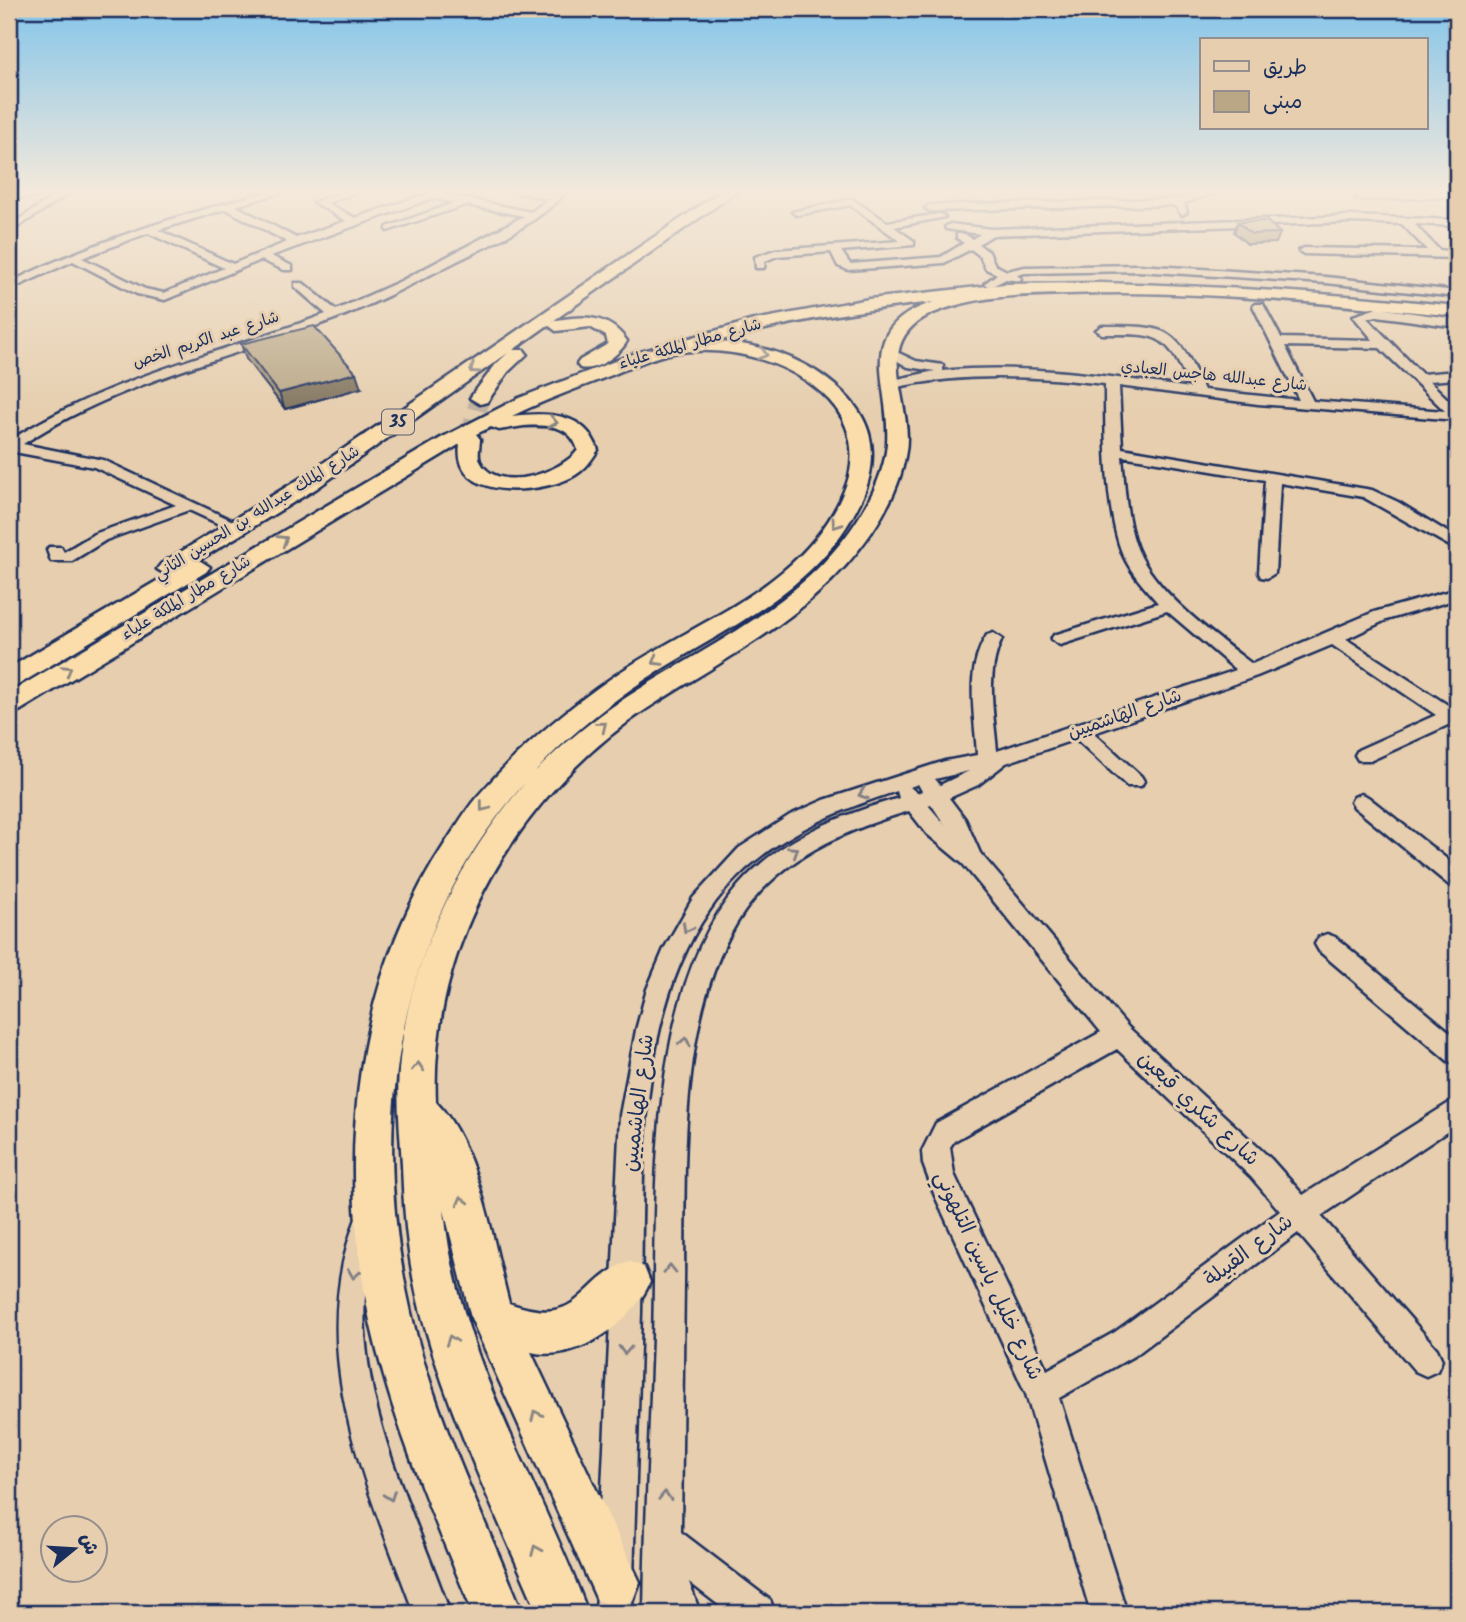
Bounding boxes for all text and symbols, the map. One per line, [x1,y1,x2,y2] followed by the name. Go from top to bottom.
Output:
[1200,38,1428,130] legend
[1263,52,1307,85] text: طريق
[1263,86,1302,119] text: مبنى
[130,305,282,375] street label: شارع عبد الكريم الخص
[616,312,764,376] street label: شارع مطار الملكة علياء
[757,346,769,361] one-way arrow
[1120,354,1308,398] street label: شارع عبدالله هاجس العبادي
[469,361,482,373] one-way arrow
[382,410,414,434] road number: 35
[547,414,559,429] one-way arrow
[149,439,365,588] street label: شارع الملك عبدالله بن الحسين الثاني
[832,516,844,529] one-way arrow
[276,535,289,548] one-way arrow
[116,549,256,647] street label: شارع مطار الملكة علياء
[652,653,665,666] one-way arrow
[60,665,73,678] one-way arrow
[1064,682,1186,748] street label: شارع الهاشميين
[594,722,607,734] one-way arrow
[858,786,870,800] one-way arrow
[480,799,493,811] one-way arrow
[786,847,799,860] one-way arrow
[682,921,695,933] one-way arrow
[614,1032,664,1174] street label: شارع الهاشميين
[676,1036,691,1048] one-way arrow
[1129,1043,1267,1175] street label: شارع شكري قبعين
[410,1061,425,1072] one-way arrow
[924,1166,1051,1387] street label: شارع خليل ياسين التلهوني
[456,1195,471,1207] one-way arrow
[1197,1206,1301,1296] street label: شارع القبيلة
[662,1263,677,1274] one-way arrow
[347,1269,362,1280] one-way arrow
[445,1334,459,1346] one-way arrow
[618,1345,633,1356] one-way arrow
[531,1410,545,1422] one-way arrow
[381,1490,395,1502] one-way arrow
[657,1490,673,1501] one-way arrow
[38,1514,108,1584] north arrow
[71,1530,106,1559] text: ش
[530,1545,544,1558] one-way arrow

